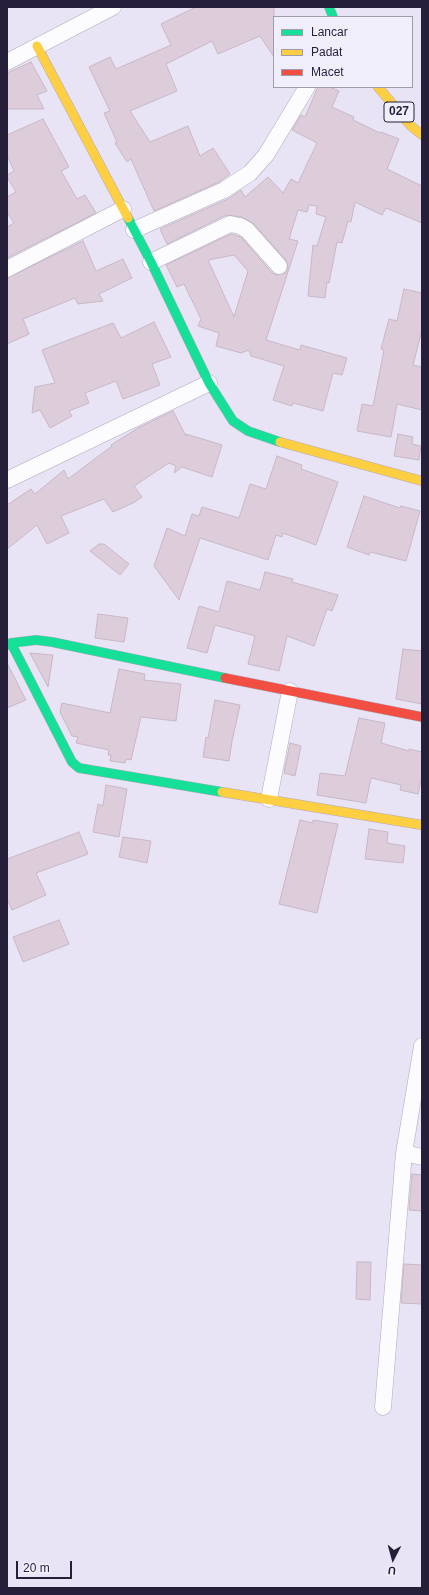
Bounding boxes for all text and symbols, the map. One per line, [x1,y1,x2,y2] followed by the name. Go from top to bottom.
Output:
[273,16,413,88] legend
[311,25,348,39] text: Lancar
[311,45,342,59] text: Padat
[311,65,344,79] text: Macet
[384,102,414,122] road number: 027
[373,1539,413,1579] north arrow
[18,1553,74,1579] scale bar
[23,1561,50,1575] text: 20 m
[387,1565,396,1577] text: U

